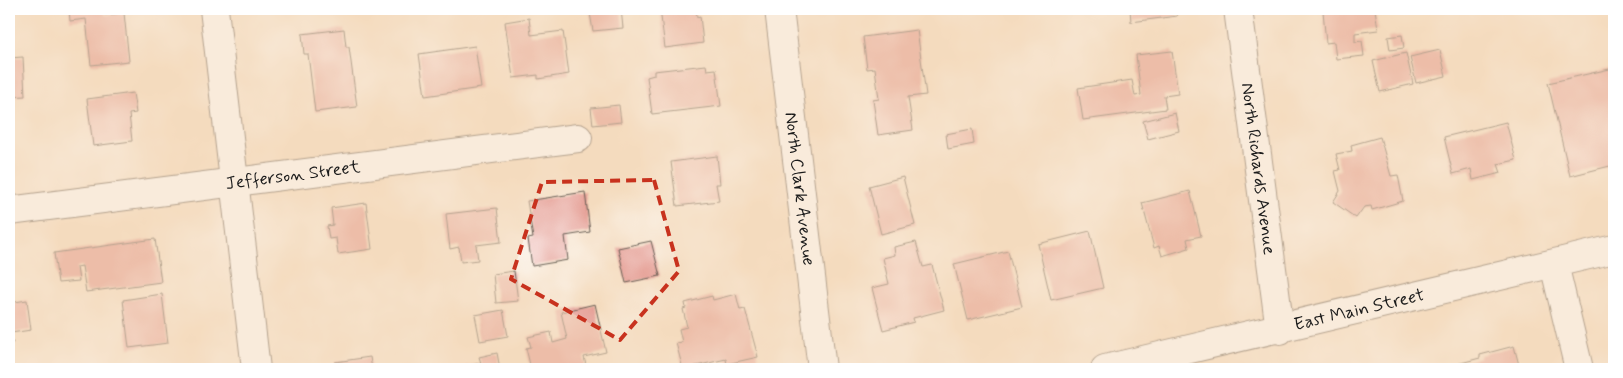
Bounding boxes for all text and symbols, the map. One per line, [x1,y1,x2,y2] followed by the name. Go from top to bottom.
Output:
[1235,81,1281,256] street label: North Richards Avenue
[778,111,821,267] street label: North Clark Avenue
[224,155,362,196] street label: Jefferson Street
[1292,283,1427,337] street label: East Main Street

